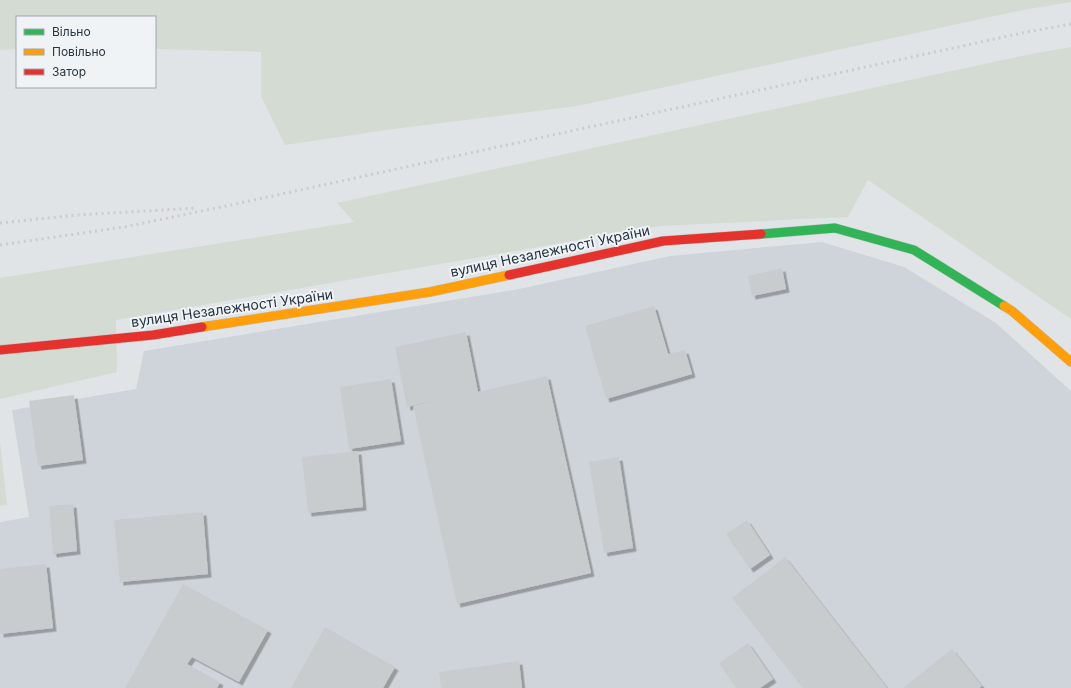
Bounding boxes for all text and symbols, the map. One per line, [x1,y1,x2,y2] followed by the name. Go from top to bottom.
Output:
[16,16,156,88] legend
[52,24,91,39] text: Вільно
[52,44,106,59] text: Повільно
[52,64,86,79] text: Затор
[449,221,651,280] street label: вулиця Незалежності України
[130,285,334,330] street label: вулиця Незалежності України

